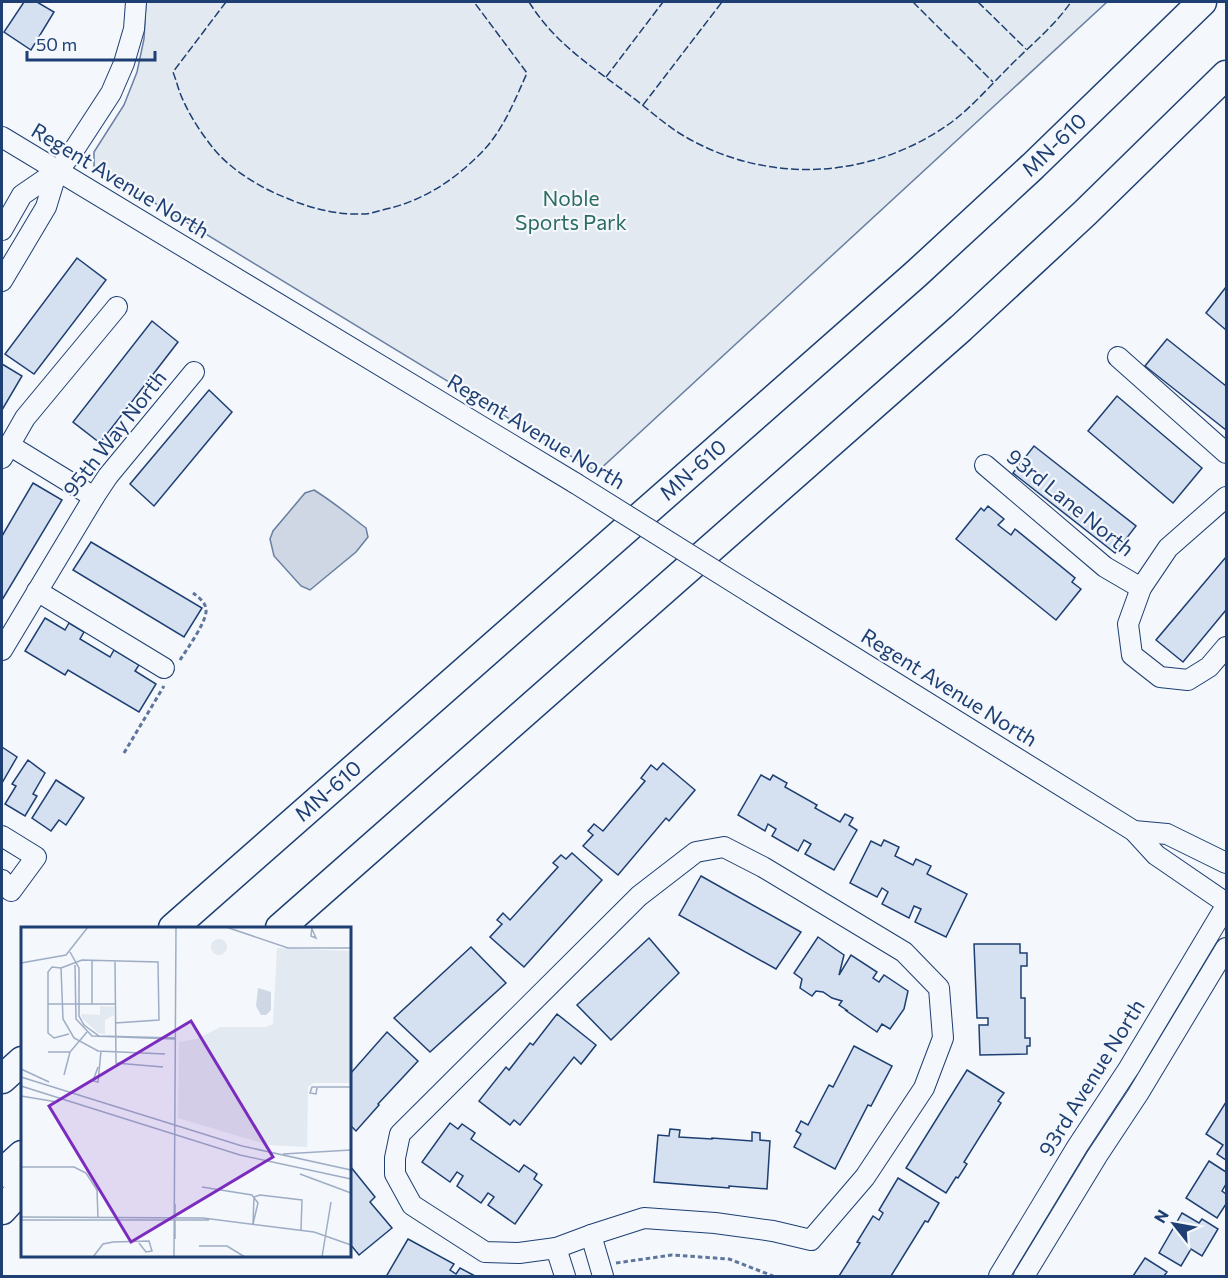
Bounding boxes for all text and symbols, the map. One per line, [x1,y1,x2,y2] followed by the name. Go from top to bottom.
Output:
[27,24,154,62] scale bar
[36,33,77,55] text: 50 m
[1016,107,1091,181] street label: MN-610
[27,117,214,243] street label: Regent Avenue North
[515,185,627,234] park label: Noble Sports Park
[57,365,171,501] street label: 95th Way North
[443,368,630,494] street label: Regent Avenue North
[654,433,731,505] street label: MN-610
[1002,443,1140,561] street label: 93rd Lane North
[857,622,1042,751] street label: Regent Avenue North
[289,754,366,826] street label: MN-610
[21,927,351,1257] inset map
[1032,994,1149,1160] street label: 93rd Avenue North
[1144,1194,1204,1254] north arrow
[1149,1206,1172,1226] text: N

